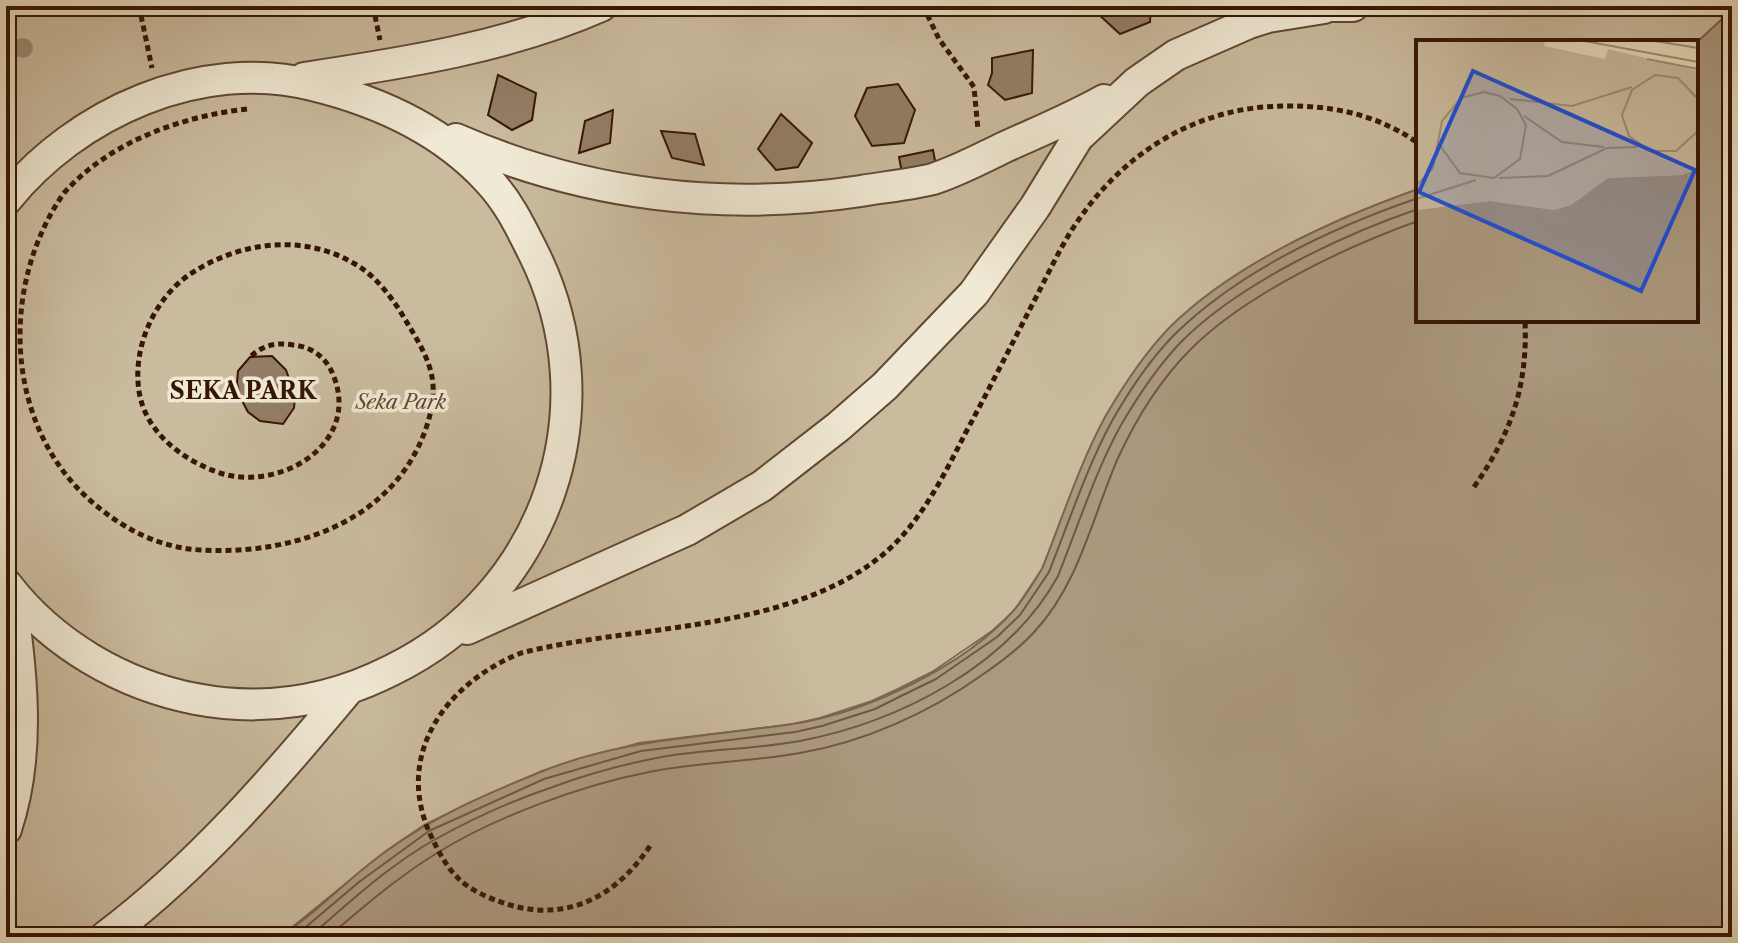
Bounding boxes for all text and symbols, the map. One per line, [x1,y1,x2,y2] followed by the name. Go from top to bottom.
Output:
[1416,40,1698,322] inset map
[170,376,317,405] district label: SEKA PARK
[355,390,447,414] park label: Seka Park

